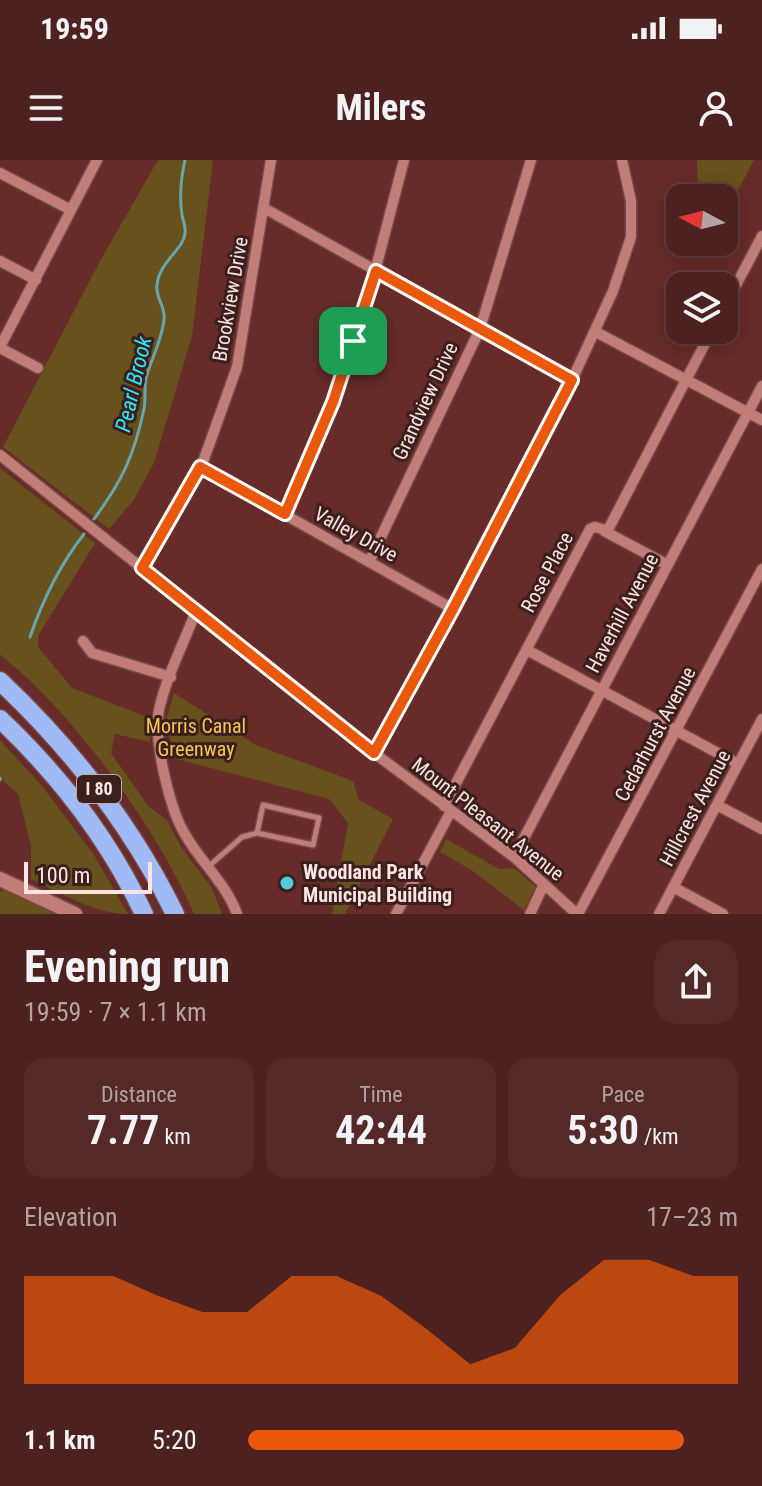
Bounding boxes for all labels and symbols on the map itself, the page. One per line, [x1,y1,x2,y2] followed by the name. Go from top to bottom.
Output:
[666,184,738,256] north arrow
[207,235,253,363] street label: Brookview Drive
[319,307,387,375] pin
[110,334,157,434] water label: Pearl Brook
[387,339,463,463] street label: Grandview Drive
[310,501,402,567] street label: Valley Drive
[516,528,578,616] street label: Rose Place
[581,549,663,677] street label: Haverhill Avenue
[609,663,701,805] street label: Cedarhurst Avenue
[146,714,246,761] park label: Morris Canal Greenway
[654,746,736,870] street label: Hillcrest Avenue
[407,752,569,886] street label: Mount Pleasant Avenue
[77,775,121,803] road number: I 80
[24,858,152,894] scale bar
[303,860,452,907] place label: Woodland Park Municipal Building
[278,874,296,892] marker: Woodland Park Municipal Building

